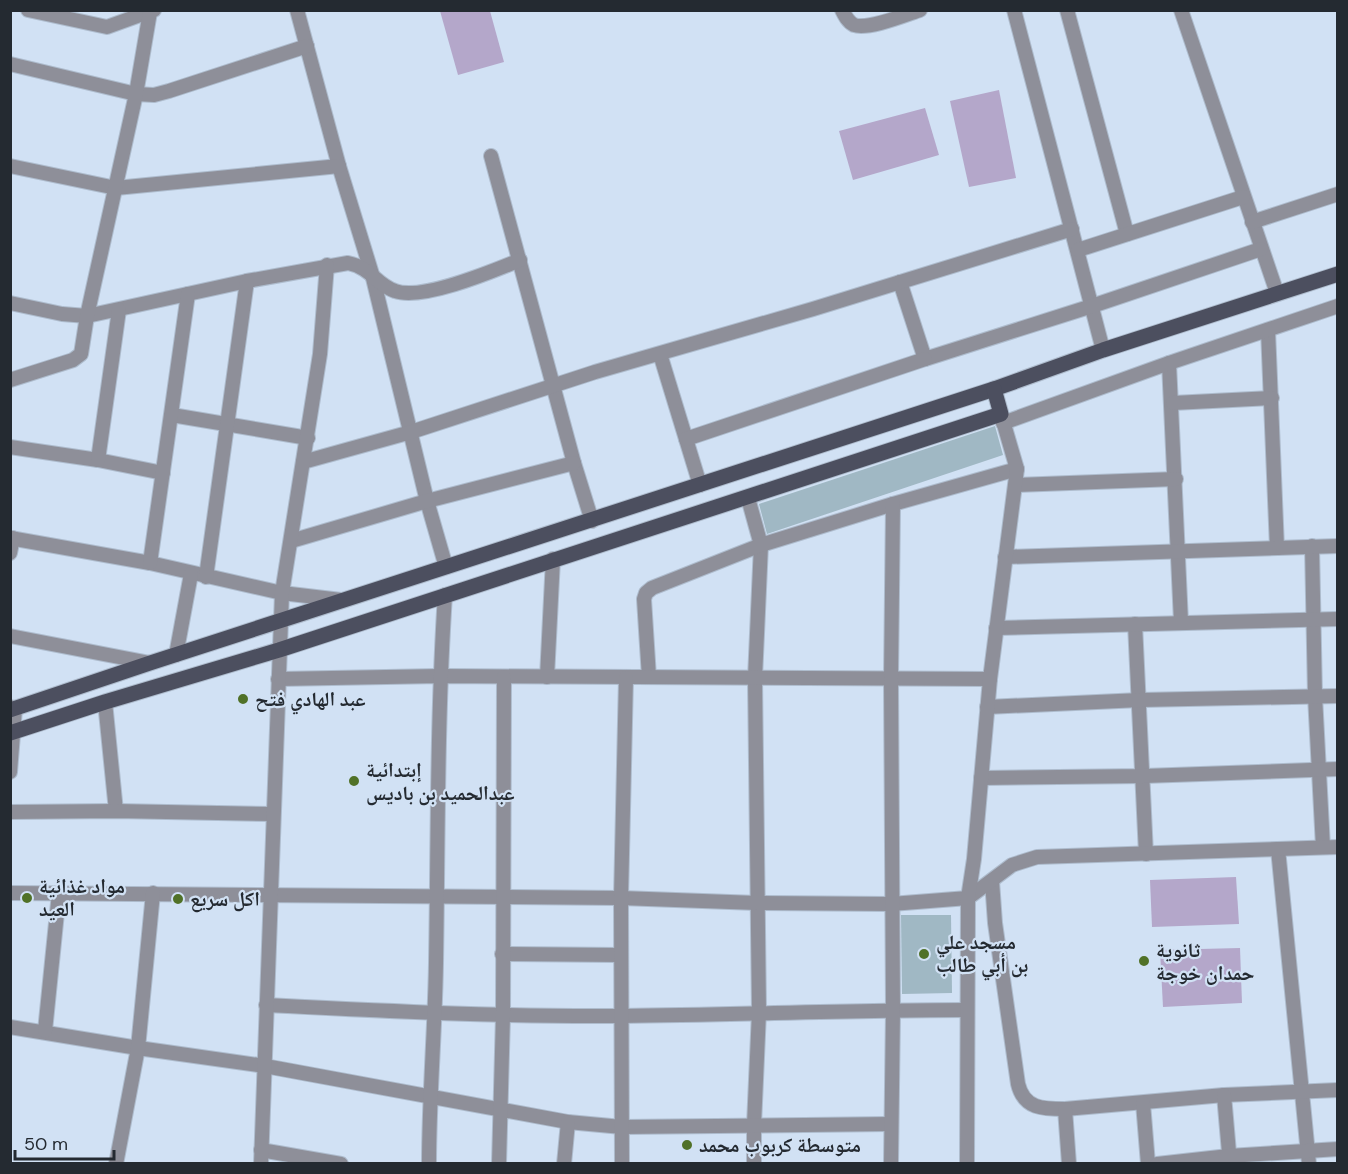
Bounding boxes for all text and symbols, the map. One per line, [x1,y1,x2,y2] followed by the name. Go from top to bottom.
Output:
[255,686,366,715] place label: عبد الهادي فتح
[236,692,250,706] marker: عبد الهادي فتح
[366,757,515,806] place label: إبتدائية عبدالحميد بن باديس
[347,774,361,788] marker: إبتدائية عبدالحميد بن باديس
[39,873,125,922] place label: مواد غذائية العيد
[190,886,260,913] place label: اكل سريع
[20,891,34,905] marker: مواد غذائية العيد
[171,892,185,906] marker: اكل سريع
[936,929,1028,981] place label: مسجد علي بن أبي طالب
[1156,937,1254,986] place label: ثانوية حمدان خوجة
[917,947,931,961] marker: مسجد علي بن أبي طالب
[1137,954,1151,968] marker: ثانوية حمدان خوجة
[15,1123,114,1161] scale bar
[24,1132,68,1156] text: 50 m
[699,1132,861,1158] place label: متوسطة كربوب محمد
[680,1138,694,1152] marker: متوسطة كربوب محمد

